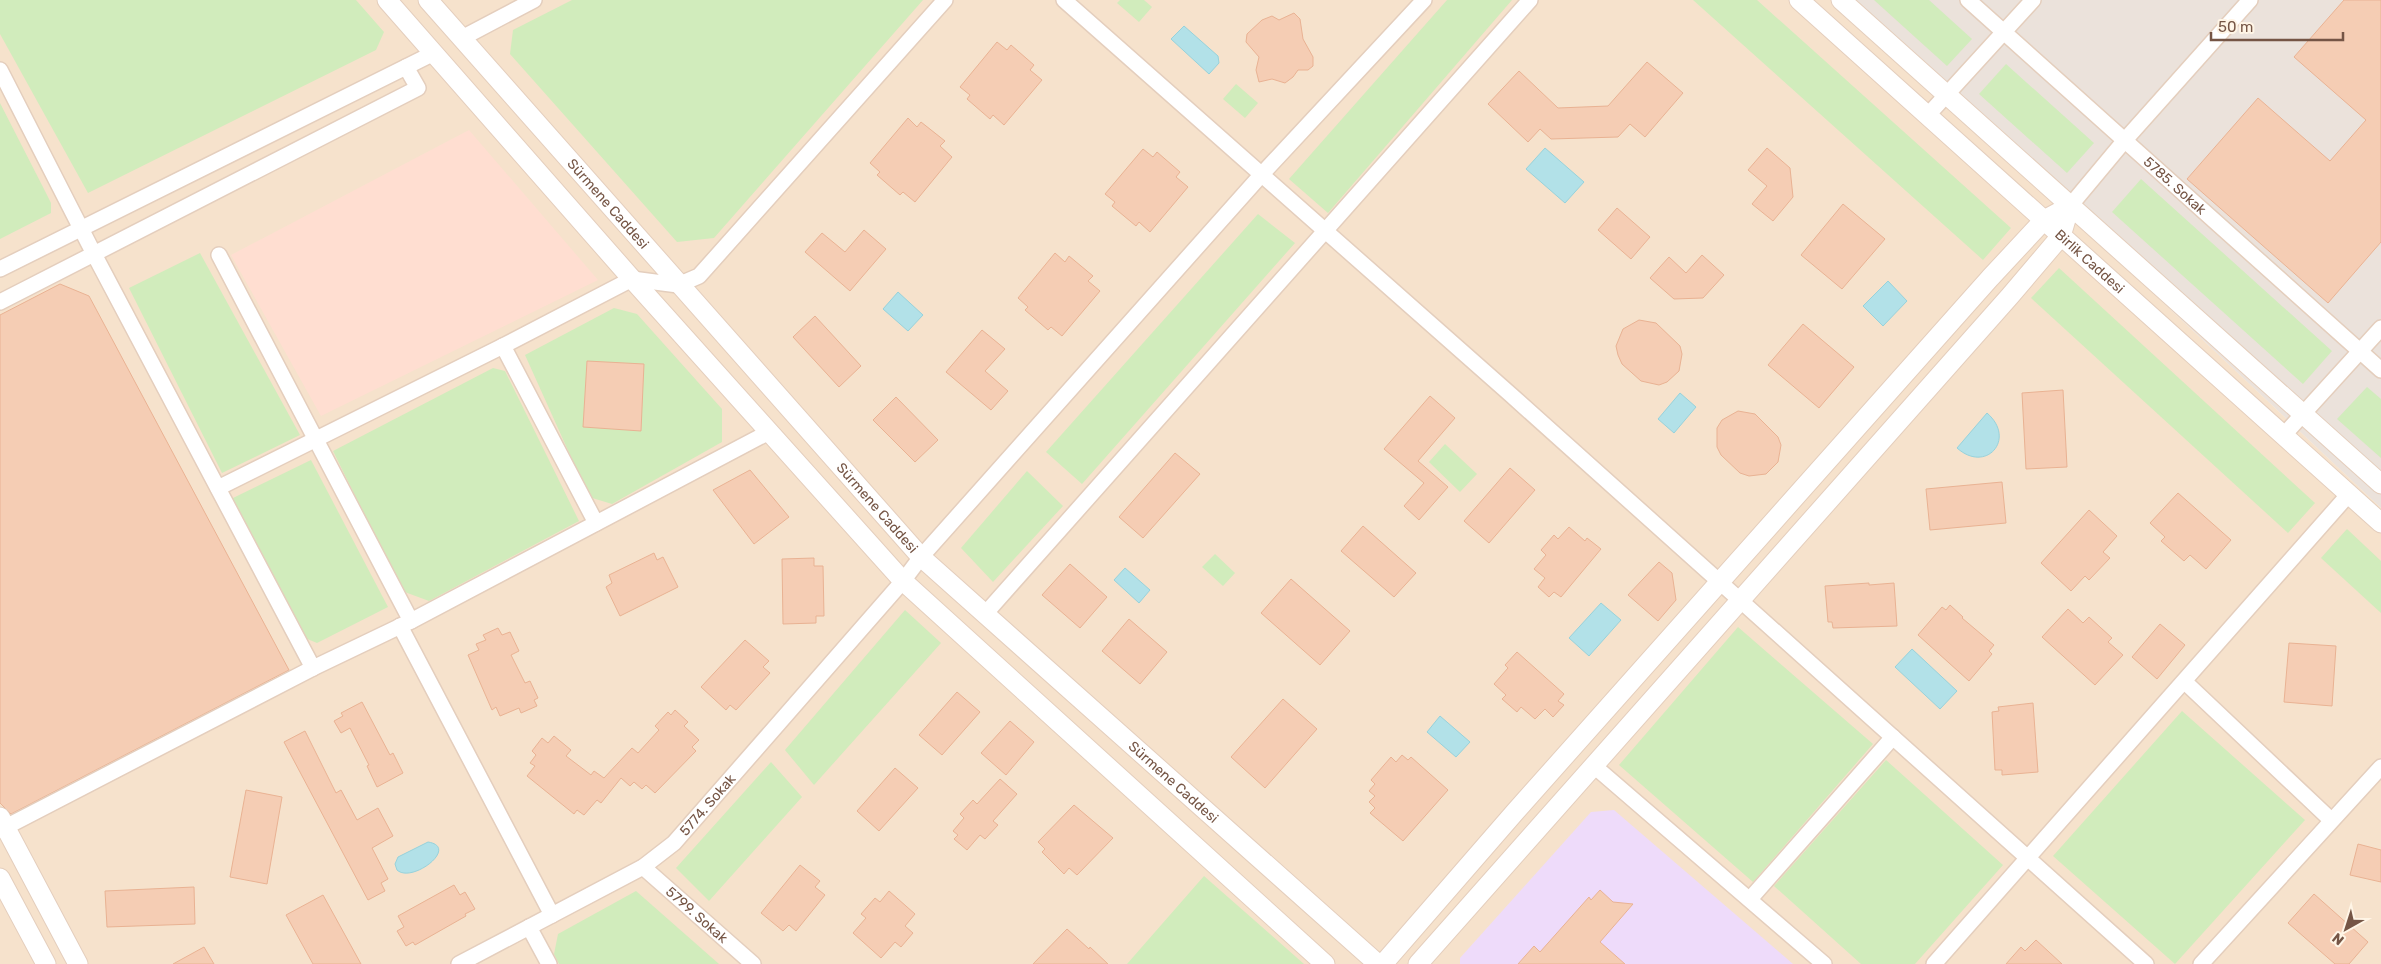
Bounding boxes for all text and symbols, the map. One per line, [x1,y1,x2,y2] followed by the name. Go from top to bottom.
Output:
[2211,10,2344,42] scale bar
[2218,18,2253,36] text: 50 m
[2140,153,2211,219] street label: 5785. Sokak
[564,155,653,252] street label: Sürmene Caddesi
[2052,226,2128,297] street label: Birlik Caddesi
[833,459,922,556] street label: Sürmene Caddesi
[1125,737,1222,826] street label: Sürmene Caddesi
[676,770,740,839] street label: 5774. Sokak
[662,883,732,947] street label: 5799. Sokak
[2321,904,2371,954] north arrow
[2329,929,2347,948] text: N

